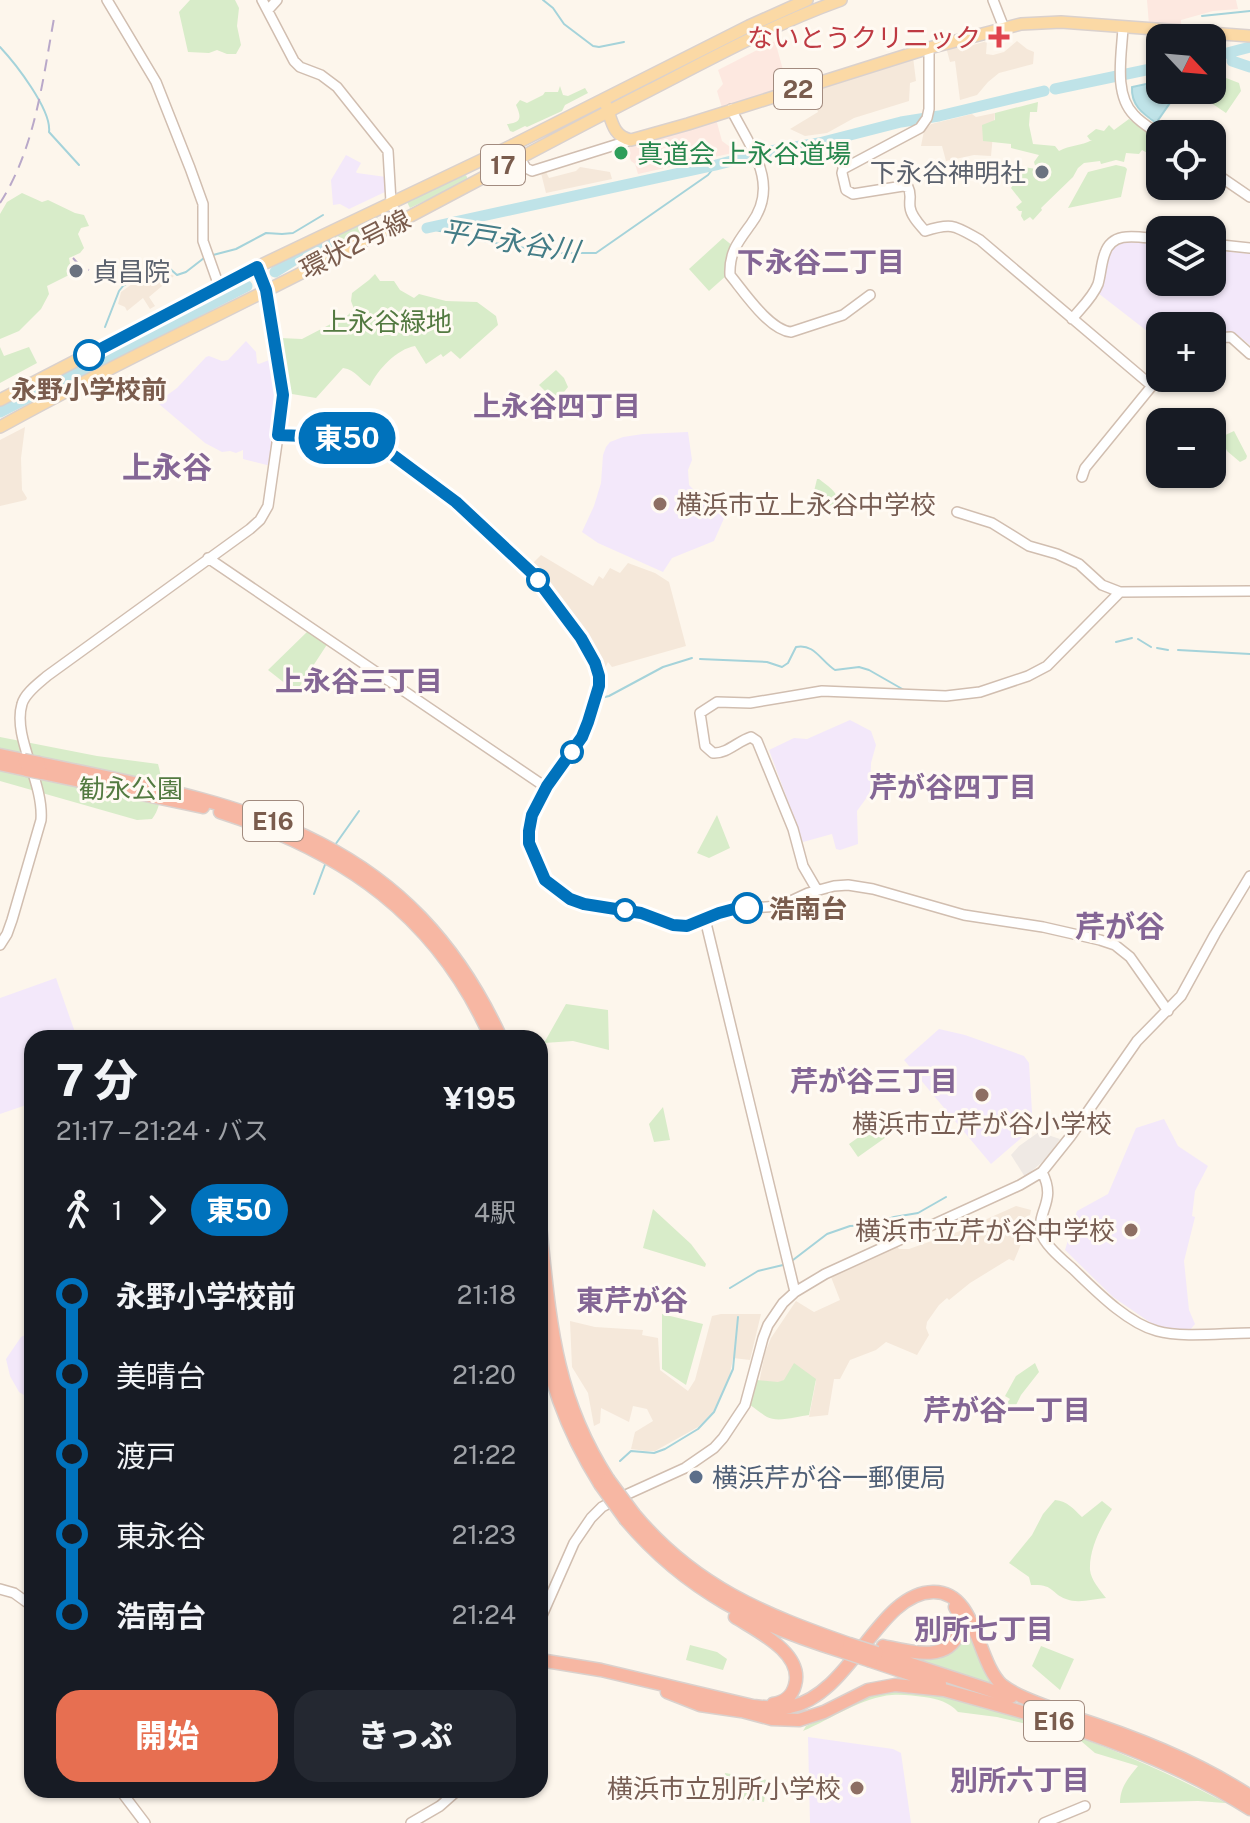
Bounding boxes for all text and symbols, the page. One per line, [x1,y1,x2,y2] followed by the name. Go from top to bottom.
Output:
[747,22,981,53] place label: ないとうクリニック
[1146,24,1226,104] north arrow
[1146,24,1226,488] map controls
[988,26,1010,48] marker: ないとうクリニック
[774,69,822,109] road number: 22
[1146,120,1226,200] button: locate
[637,138,851,169] place label: 真道会 上永谷道場
[612,144,630,162] marker: 真道会 上永谷道場
[481,145,525,185] road number: 17
[870,157,1026,188] place label: 下永谷神明社
[1033,163,1051,181] marker: 下永谷神明社
[295,203,415,285] street label: 環状2号線
[438,213,585,268] water label: 平戸永谷川
[1146,216,1226,296] button: layers
[737,245,905,278] district label: 下永谷二丁目
[92,256,170,287] place label: 貞昌院
[67,262,85,280] marker: 貞昌院
[322,306,452,337] park label: 上永谷緑地
[1146,312,1226,392] button: +
[74,340,104,370] marker: 永野小学校前
[11,374,167,405] place label: 永野小学校前
[473,389,641,422] district label: 上永谷四丁目
[1146,408,1226,488] button: −
[301,412,393,464] line badge: 東50
[315,421,379,454] text: 東50
[122,449,212,485] district label: 上永谷
[676,489,936,520] place label: 横浜市立上永谷中学校
[651,495,669,513] marker: 横浜市立上永谷中学校
[527,569,549,591] unlabelled marker
[275,664,443,697] district label: 上永谷三丁目
[561,741,583,763] unlabelled marker
[869,770,1037,803] district label: 芹が谷四丁目
[79,773,183,804] park label: 勧永公園
[243,801,303,841] road number: E16
[732,893,762,923] marker: 浩南台
[769,893,847,924] place label: 浩南台
[614,899,636,921] unlabelled marker
[1075,908,1165,944] district label: 芹が谷
[56,1054,138,1106] text: 7 分
[790,1064,958,1097] district label: 芹が谷三丁目
[443,1080,516,1116] text: ¥195
[973,1086,991,1104] marker: 横浜市立芹が谷小学校
[852,1108,1112,1139] place label: 横浜市立芹が谷小学校
[56,1115,269,1146] text: 21:17 – 21:24 · バス
[56,1188,100,1232] icon: walk
[135,1188,179,1232] icon: forward
[207,1193,272,1226] text: 東50
[112,1195,123,1226] text: 1
[474,1197,516,1228] text: 4駅
[855,1215,1115,1246] place label: 横浜市立芹が谷中学校
[1122,1221,1140,1239] marker: 横浜市立芹が谷中学校
[116,1278,296,1314] text: 永野小学校前
[457,1279,516,1310] text: 21:18
[576,1283,688,1316] district label: 東芹が谷
[116,1358,206,1394] text: 美晴台
[452,1359,516,1390] text: 21:20
[923,1393,1091,1426] district label: 芹が谷一丁目
[116,1438,176,1474] text: 渡戸
[453,1439,516,1470] text: 21:22
[712,1462,946,1493] place label: 横浜芹が谷一郵便局
[687,1468,705,1486] marker: 横浜芹が谷一郵便局
[116,1518,206,1554] text: 東永谷
[452,1519,516,1550] text: 21:23
[116,1598,206,1634] text: 浩南台
[452,1599,516,1630] text: 21:24
[914,1612,1054,1645] district label: 別所七丁目
[56,1690,278,1782] button: 開始
[294,1690,516,1782] button: きっぷ
[1024,1701,1084,1741] road number: E16
[950,1763,1090,1796] district label: 別所六丁目
[607,1773,841,1804] place label: 横浜市立別所小学校
[848,1779,866,1797] marker: 横浜市立別所小学校

